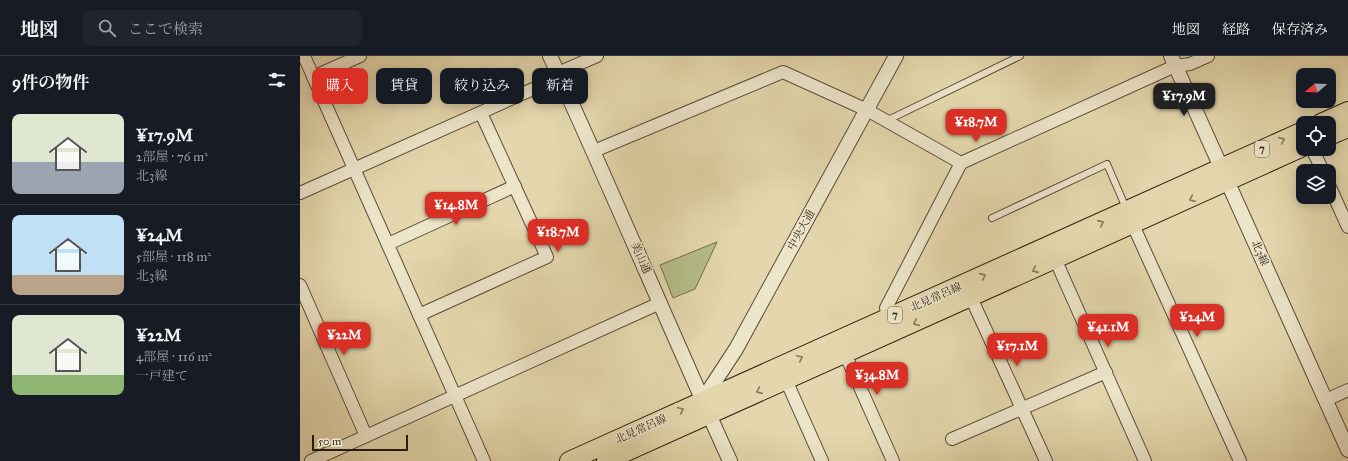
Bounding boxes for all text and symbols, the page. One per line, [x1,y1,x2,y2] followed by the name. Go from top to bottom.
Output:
[82,10,362,46] search box
[96,17,118,39] icon: search
[20,18,58,41] text: 地図
[128,20,203,38] text: ここで検索
[1172,21,1200,38] text: 地図
[1222,21,1250,38] text: 経路
[1272,21,1328,38] text: 保存済み
[312,68,368,104] chip: 購入
[376,68,432,104] chip: 賃貸
[440,68,524,104] chip: 絞り込み
[532,68,588,104] chip: 新着
[1296,68,1336,108] north arrow
[1296,68,1336,204] map controls
[266,69,288,91] icon: filters
[12,72,89,93] text: 9件の物件
[1151,83,1217,117] pin: ¥17.9M
[1162,88,1206,104] text: ¥17.9M
[943,109,1009,143] pin: ¥18.7M
[955,114,997,130] text: ¥18.7M
[1296,116,1336,156] button: locate
[136,125,193,146] text: ¥17.9M
[44,130,92,178] icon: home
[1277,137,1285,145] one-way arrow
[1255,141,1269,157] road number: 7
[136,149,208,165] text: 2部屋 · 76 m²
[1296,164,1336,204] button: layers
[136,168,167,184] text: 北3線
[423,192,489,226] pin: ¥14.8M
[1188,194,1196,202] one-way arrow
[434,197,478,213] text: ¥14.8M
[785,208,817,252] street label: 中央大通
[525,219,591,253] pin: ¥18.7M
[1097,220,1105,228] one-way arrow
[537,224,579,240] text: ¥18.7M
[136,225,183,246] text: ¥24M
[44,231,92,279] icon: home
[1249,238,1271,268] street label: 北3線
[628,240,654,276] street label: 美山通
[136,249,211,265] text: 5部屋 · 118 m²
[1031,265,1039,273] one-way arrow
[136,268,167,284] text: 北3線
[978,273,986,281] one-way arrow
[908,280,964,314] street label: 北見常呂線
[1173,304,1221,338] pin: ¥24M
[888,307,902,323] road number: 7
[1179,309,1215,325] text: ¥24M
[1075,314,1141,348] pin: ¥41.1M
[913,318,920,326] one-way arrow
[1087,319,1129,335] text: ¥41.1M
[320,322,368,356] pin: ¥22M
[136,325,181,346] text: ¥22M
[327,327,361,343] text: ¥22M
[44,331,92,379] icon: home
[984,333,1050,367] pin: ¥17.1M
[996,338,1038,354] text: ¥17.1M
[136,349,212,365] text: 4部屋 · 116 m²
[796,355,803,363] one-way arrow
[844,362,910,396] pin: ¥34.8M
[855,367,899,383] text: ¥34.8M
[136,368,188,384] text: 一戸建て
[755,387,762,395] one-way arrow
[677,407,685,415] one-way arrow
[613,412,669,446] street label: 北見常呂線
[312,433,408,452] scale bar
[318,435,341,448] text: 50 m

